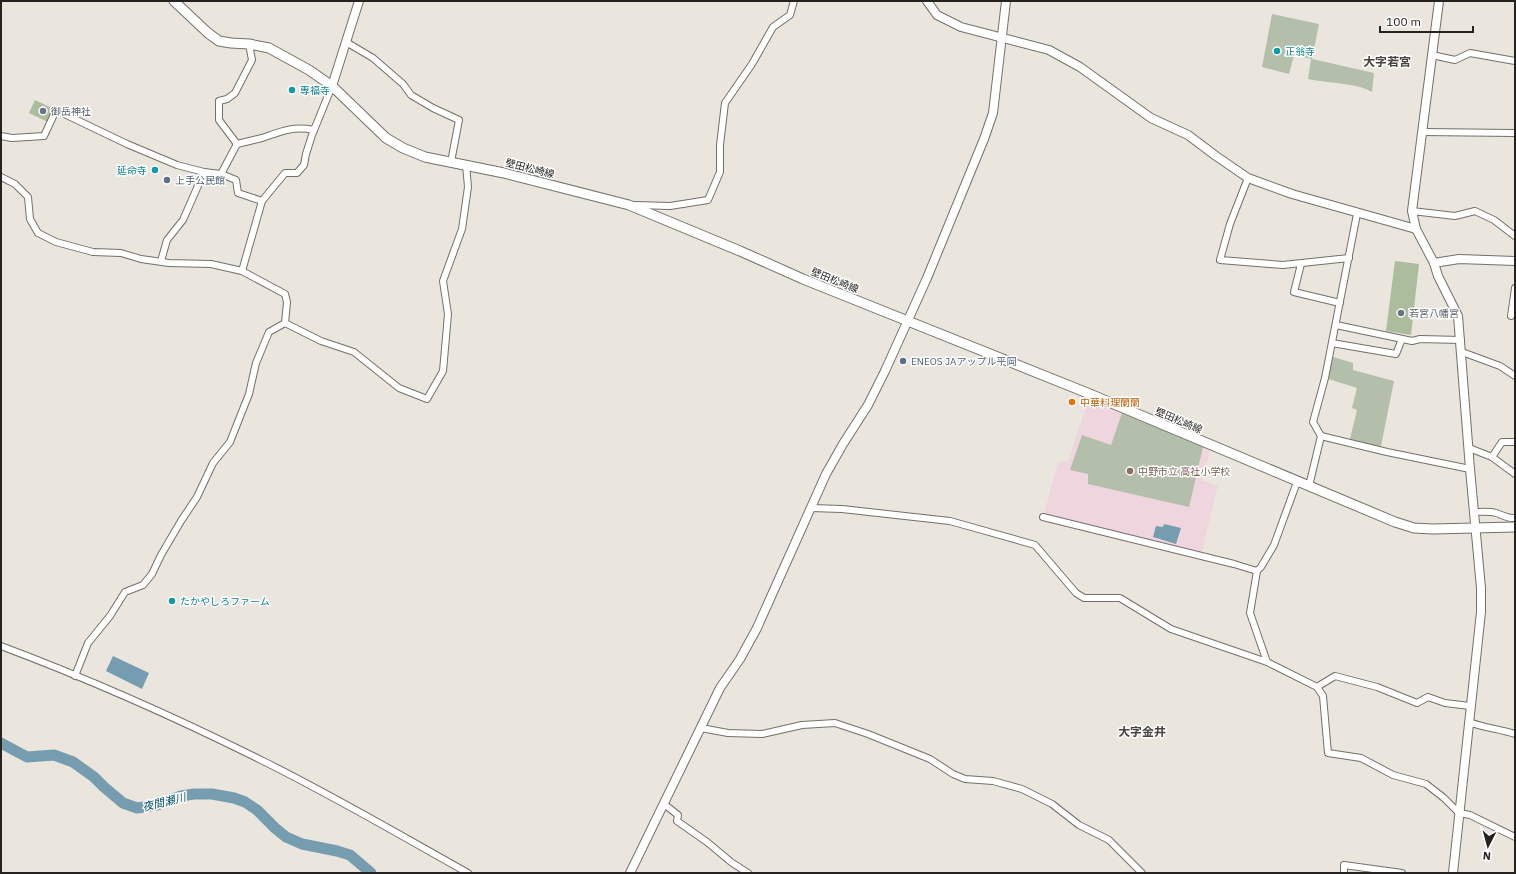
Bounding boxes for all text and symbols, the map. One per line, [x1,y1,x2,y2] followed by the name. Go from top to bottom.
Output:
[1380,8,1473,34] scale bar
[1386,14,1421,29] text: 100 m
[1285,45,1315,58] place label: 正翁寺
[1272,46,1282,56] marker: 正翁寺
[1363,54,1411,69] district label: 大字若宮
[300,84,330,97] place label: 専福寺
[287,85,297,95] marker: 専福寺
[51,105,91,118] place label: 御岳神社
[38,106,48,116] marker: 御岳神社
[504,156,556,181] street label: 壁田松崎線
[117,164,147,177] place label: 延命寺
[150,165,160,175] marker: 延命寺
[175,174,225,187] place label: 上手公民館
[162,175,172,185] marker: 上手公民館
[809,265,860,296] street label: 壁田松崎線
[1409,307,1459,320] place label: 若宮八幡宮
[1396,308,1406,318] marker: 若宮八幡宮
[911,355,1016,368] place label: ENEOS JAアップル平岡
[898,356,908,366] marker: ENEOS JAアップル平岡
[1080,396,1140,409] place label: 中華料理蘭蘭
[1067,397,1077,407] marker: 中華料理蘭蘭
[1153,405,1204,436] street label: 壁田松崎線
[1138,465,1230,478] place label: 中野市立 高社小学校
[1125,466,1135,476] marker: 中野市立 高社小学校
[180,595,270,608] place label: たかやしろファーム
[167,596,177,606] marker: たかやしろファーム
[1118,724,1166,739] district label: 大字金井
[141,790,188,814] water label: 夜間瀬川
[1468,826,1508,866] north arrow
[1482,849,1492,863] text: N

